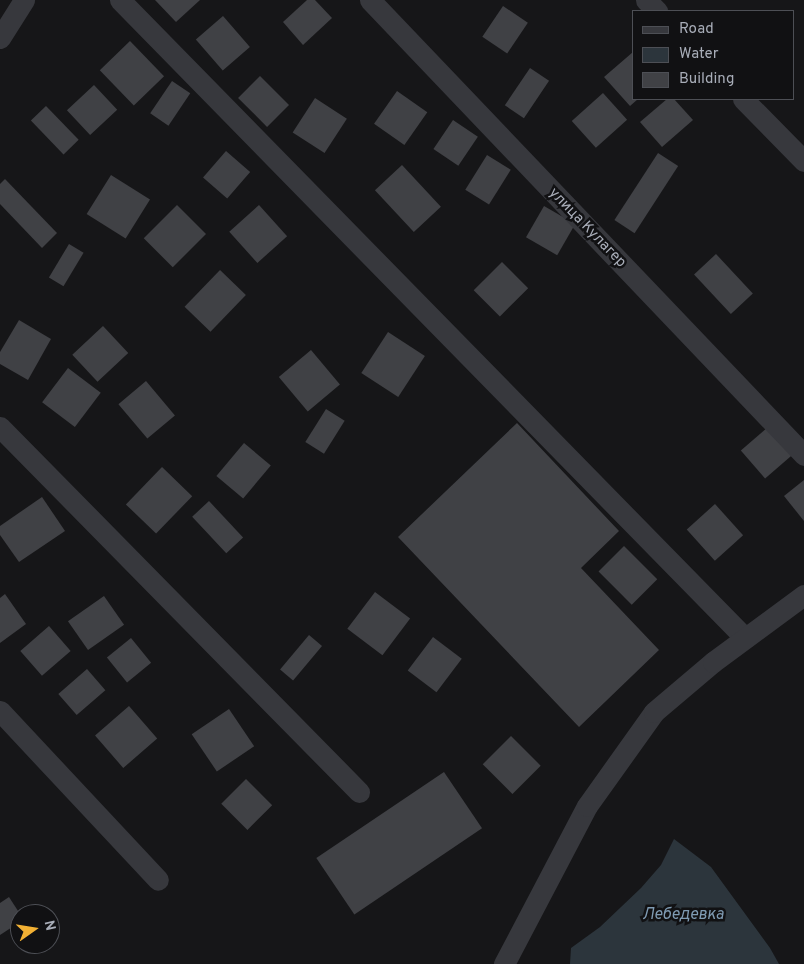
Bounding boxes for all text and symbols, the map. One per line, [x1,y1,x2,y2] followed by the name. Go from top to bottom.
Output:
[632,10,794,100] legend
[679,20,714,39] text: Road
[679,45,718,64] text: Water
[679,70,734,89] text: Building
[544,184,630,272] street label: улица Кулагер
[10,904,60,954] north arrow
[642,905,724,925] water label: Лебедевка
[40,919,59,933] text: N

